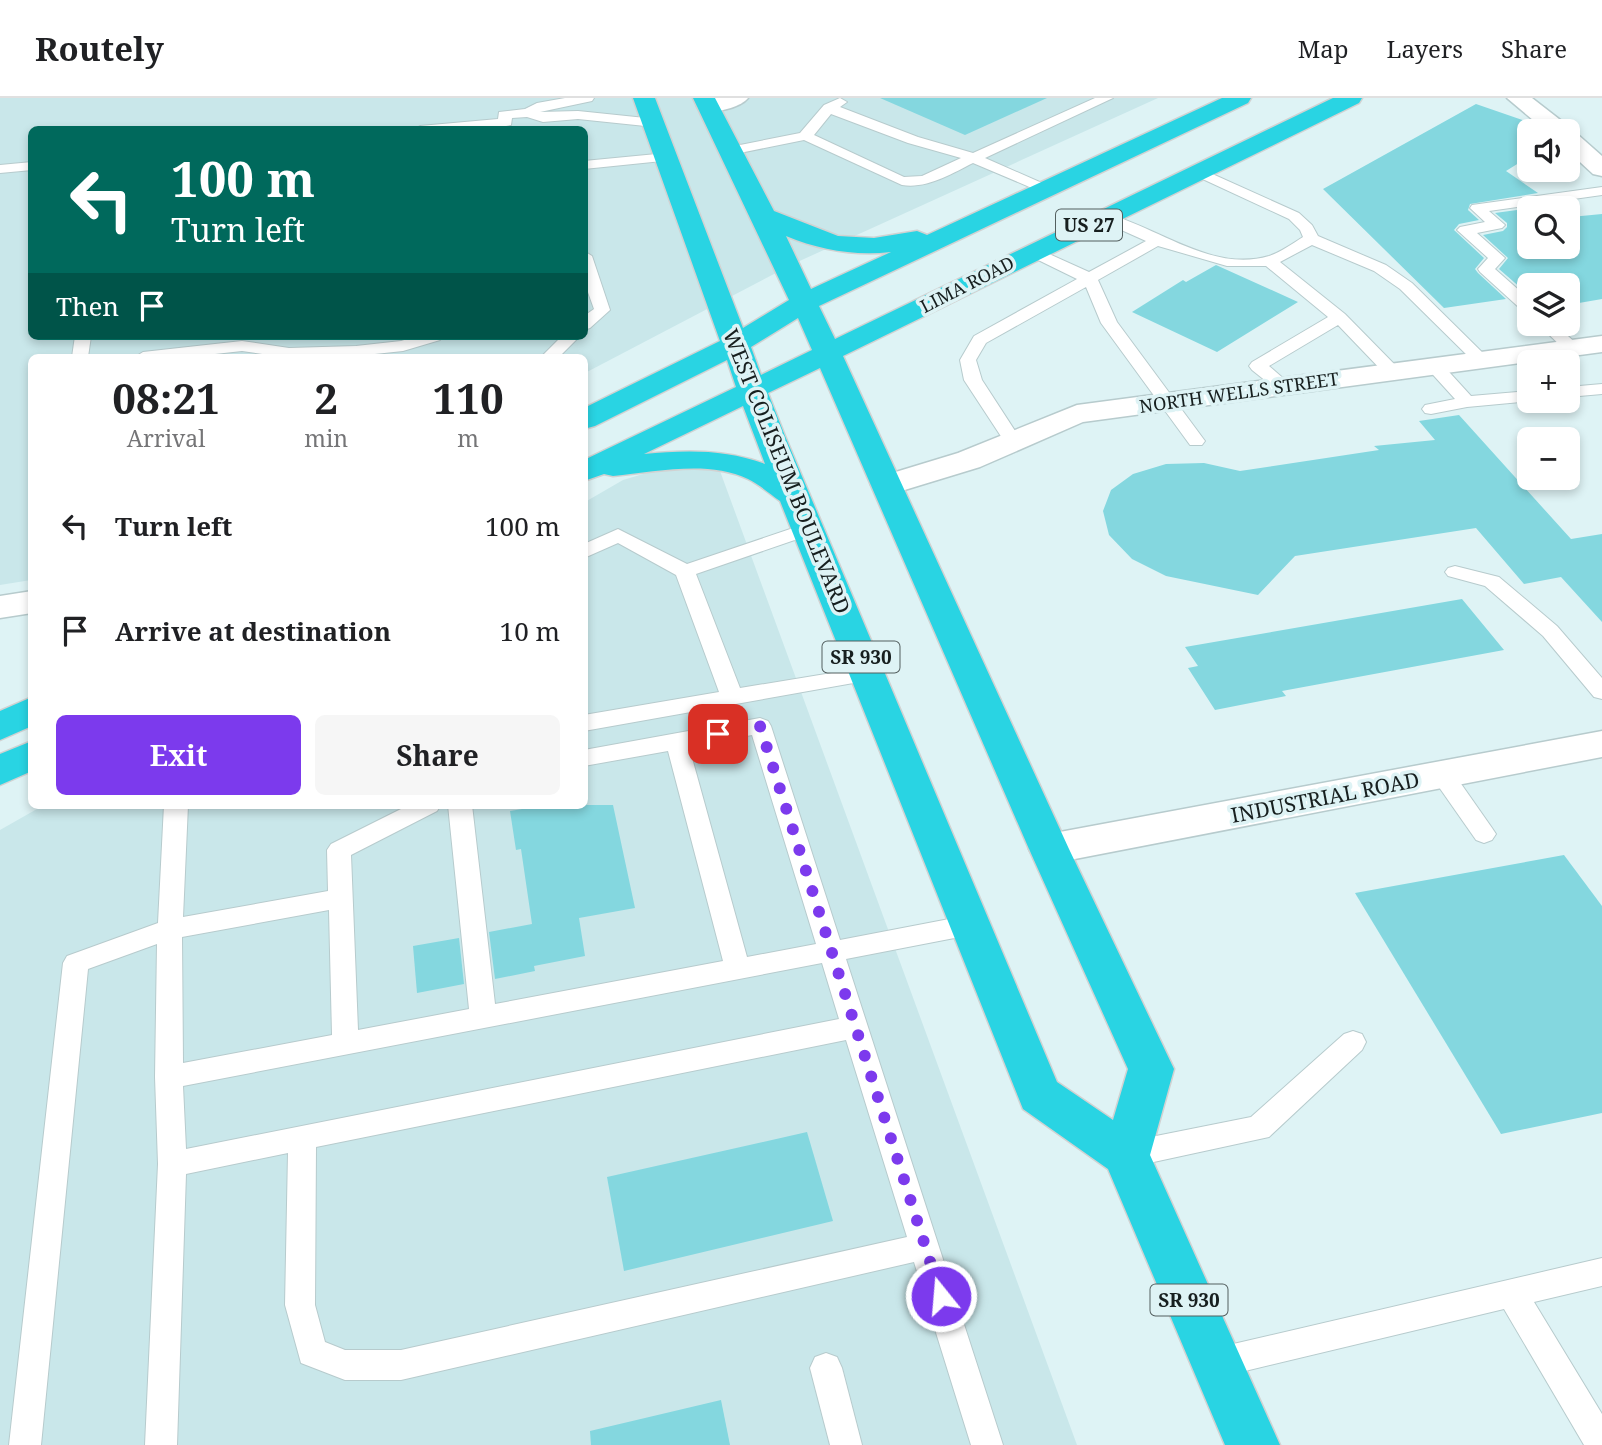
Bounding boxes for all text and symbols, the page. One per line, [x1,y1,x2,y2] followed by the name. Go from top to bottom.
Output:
[35,26,164,71] text: Routely
[1298,32,1349,65] text: Map
[1387,32,1463,65] text: Layers
[1501,32,1567,65] text: Share
[1517,119,1580,490] map controls
[1517,119,1580,182] button: sound
[171,145,315,211] text: 100 m
[56,154,147,245] icon: left
[1517,196,1580,259] button: search
[171,208,305,251] text: Turn left
[1056,209,1122,240] road number: US 27
[916,250,1018,318] street label: LIMA ROAD
[1517,273,1580,336] button: layers
[133,287,171,325] icon: arrive
[56,288,119,324] text: Then
[717,324,857,618] street label: WEST COLISEUM BOULEVARD
[1517,350,1580,413] button: +
[1138,366,1340,418] street label: NORTH WELLS STREET
[112,369,220,426] text: 08:21
[314,369,338,426] text: 2
[432,369,504,426] text: 110
[127,422,205,454] text: Arrival
[304,422,348,454] text: min
[457,422,479,454] text: m
[1517,427,1580,490] button: −
[56,507,94,545] icon: left
[115,508,232,544] text: Turn left
[485,508,560,544] text: 100 m
[56,612,94,650] icon: arrive
[115,613,391,649] text: Arrive at destination
[500,613,560,649] text: 10 m
[822,642,900,672] road number: SR 930
[688,704,748,764] pin
[56,715,301,795] button: Exit
[315,715,560,795] button: Share
[699,715,737,753] icon: arrive
[1228,765,1422,829] street label: INDUSTRIAL ROAD
[904,1259,978,1333] position arrow
[1150,1284,1228,1316] road number: SR 930

